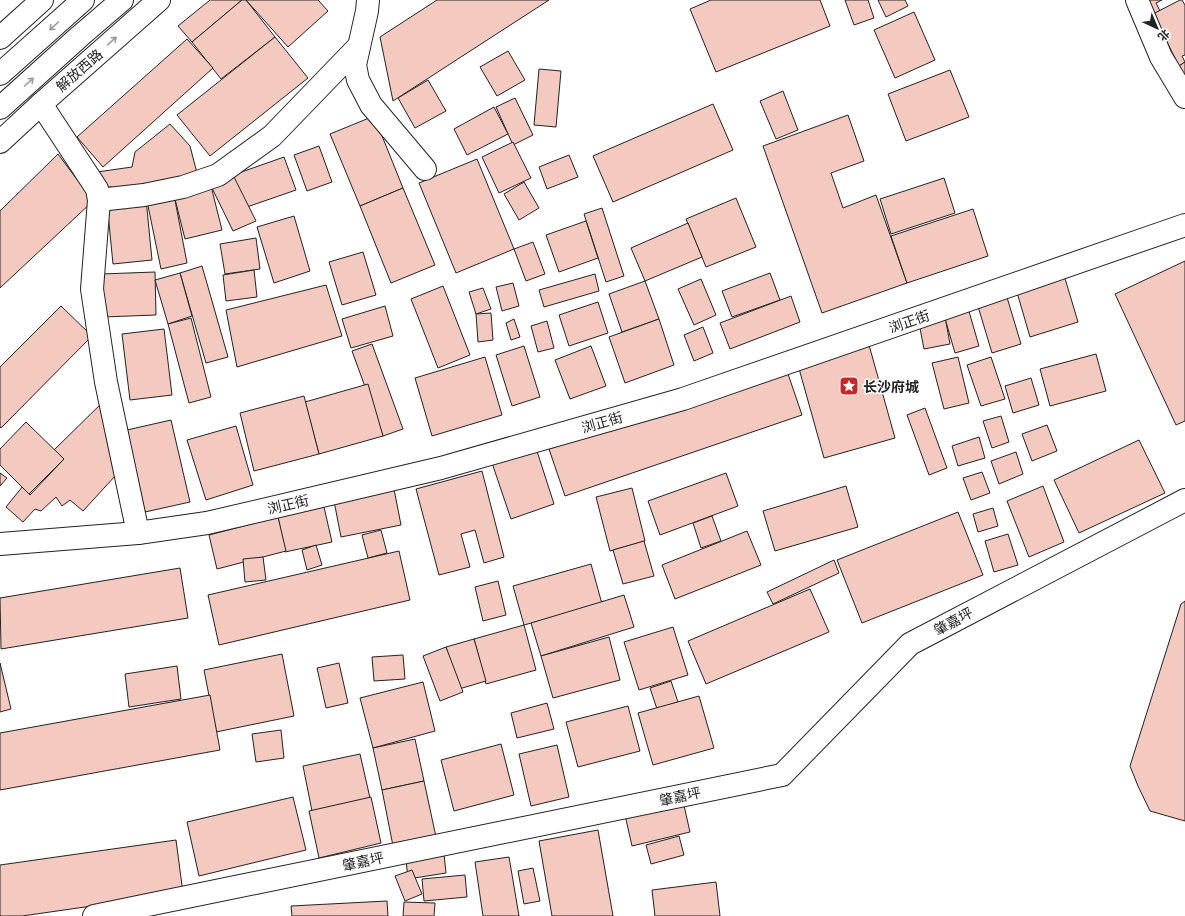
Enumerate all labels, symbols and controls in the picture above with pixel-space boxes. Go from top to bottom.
north arrow [1137,8,1177,48]
one-way arrow [49,21,59,30]
text: 北 [1154,26,1173,45]
one-way arrow [107,37,117,46]
street label: 解放西路 [51,44,107,96]
one-way arrow [24,77,34,86]
street label: 浏正街 [886,304,932,338]
place icon: 长沙府城 [838,375,860,397]
place label: 长沙府城 [863,376,919,397]
street label: 浏正街 [579,406,625,438]
street label: 浏正街 [265,489,311,519]
street label: 肇嘉坪 [930,602,976,640]
street label: 肇嘉坪 [657,781,703,811]
street label: 肇嘉坪 [340,846,386,876]

